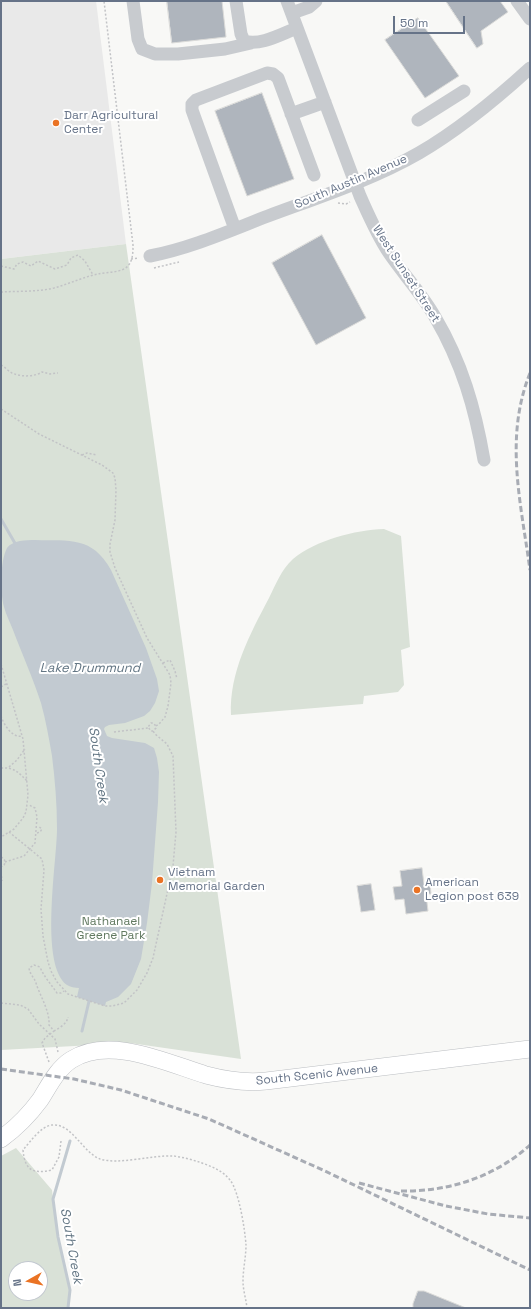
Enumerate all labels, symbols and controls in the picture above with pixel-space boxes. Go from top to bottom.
scale bar [395,8,467,34]
text: 50 m [400,15,428,31]
place label: Darr Agricultural Center [64,109,158,137]
marker: Darr Agricultural Center [51,118,61,128]
street label: South Austin Avenue [293,152,409,212]
street label: West Sunset Street [369,223,443,325]
water label: Lake Drummund [40,660,140,676]
water label: South Creek [85,726,111,804]
place label: Vietnam Memorial Garden [168,866,265,894]
marker: Vietnam Memorial Garden [155,875,165,885]
place label: American Legion post 639 [425,876,519,904]
marker: American Legion post 639 [412,885,422,895]
park label: Nathanael Greene Park [77,915,145,943]
street label: South Scenic Avenue [255,1061,379,1089]
water label: South Creek [57,1207,85,1285]
north arrow [8,1261,48,1301]
text: N [10,1278,25,1287]

